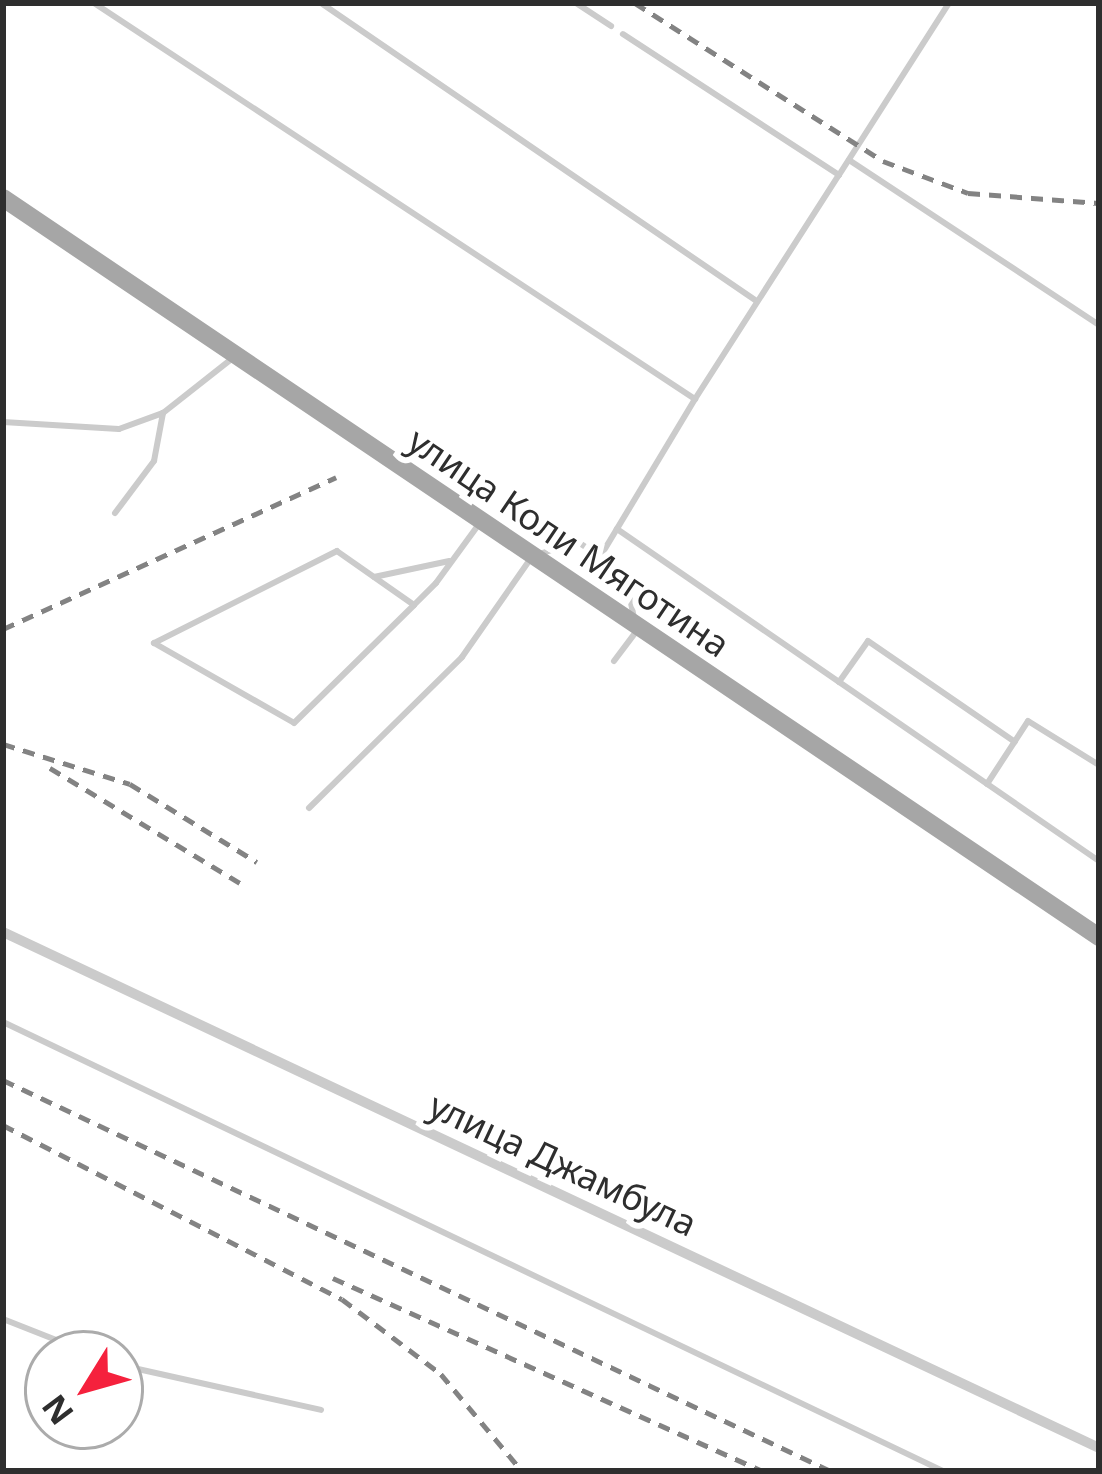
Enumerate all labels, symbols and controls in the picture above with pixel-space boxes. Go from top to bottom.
street label: улица Коли Мяготина [400,418,738,666]
street label: улица Джамбула [422,1083,704,1245]
north arrow [24,1330,144,1450]
text: N [31,1386,83,1434]

